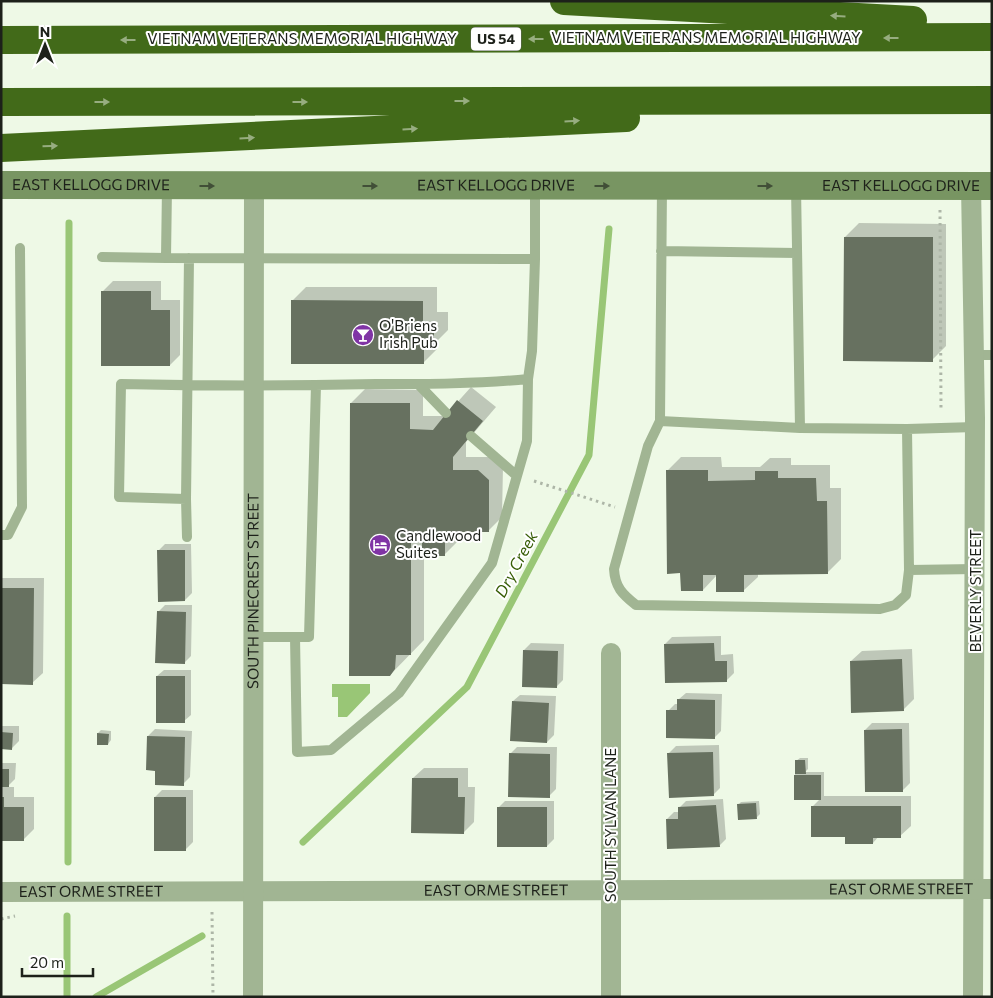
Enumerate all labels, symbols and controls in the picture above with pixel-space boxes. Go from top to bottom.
one-way arrow [830,12,846,20]
north arrow [20,20,70,70]
text: N [40,23,50,40]
road number: US 54 [471,28,521,50]
street label: VIETNAM VETERANS MEMORIAL HIGHWAY [551,28,861,46]
street label: VIETNAM VETERANS MEMORIAL HIGHWAY [147,29,457,47]
one-way arrow [882,34,898,42]
one-way arrow [527,35,543,43]
one-way arrow [120,36,136,44]
one-way arrow [455,97,471,105]
one-way arrow [95,98,111,106]
one-way arrow [292,98,308,106]
one-way arrow [564,117,580,125]
one-way arrow [402,125,418,133]
one-way arrow [240,133,256,141]
one-way arrow [42,142,58,150]
street label: EAST KELLOGG DRIVE [12,175,170,193]
street label: EAST KELLOGG DRIVE [417,175,575,194]
street label: EAST KELLOGG DRIVE [822,176,980,194]
one-way arrow [200,182,216,190]
one-way arrow [362,182,378,190]
one-way arrow [595,182,611,190]
one-way arrow [757,182,773,190]
place label: O'Briens Irish Pub [379,316,438,351]
bar icon: O'Briens Irish Pub [351,323,375,347]
street label: SOUTH PINECREST STREET [243,493,262,689]
place label: Candlewood Suites [396,526,481,561]
water label: Dry Creek [490,527,541,600]
street label: BEVERLY STREET [966,529,984,653]
hotel icon: Candlewood Suites [368,533,392,557]
street label: SOUTH SYLVAN LANE [601,748,619,902]
street label: EAST ORME STREET [829,879,974,897]
street label: EAST ORME STREET [424,880,569,899]
street label: EAST ORME STREET [19,882,164,900]
scale bar [22,946,94,978]
text: 20 m [30,953,64,971]

